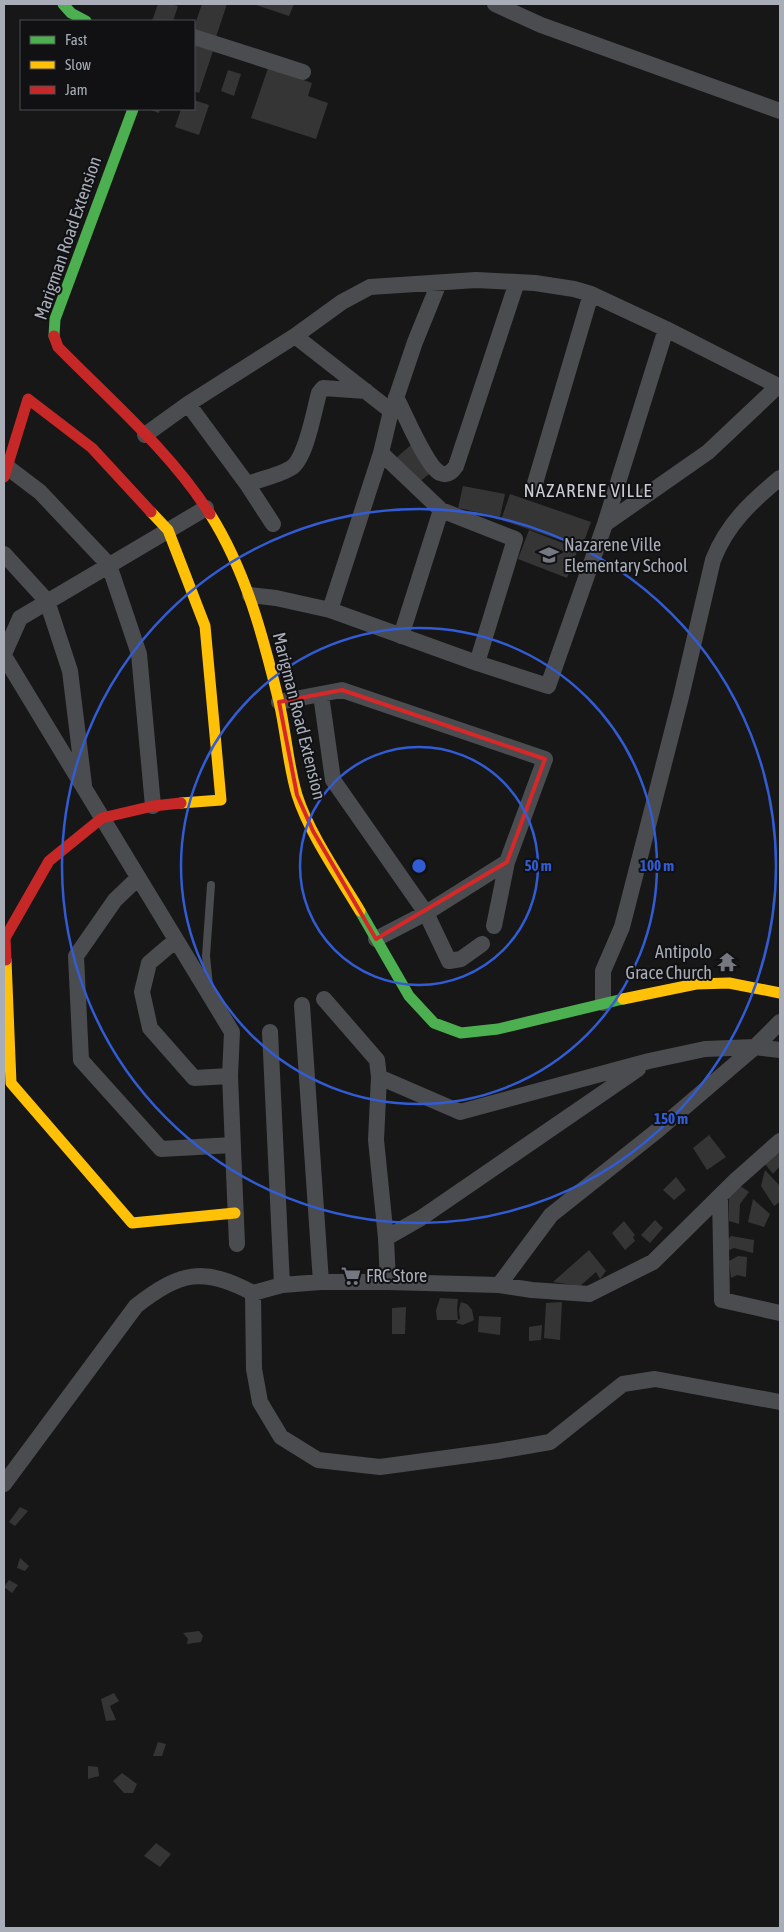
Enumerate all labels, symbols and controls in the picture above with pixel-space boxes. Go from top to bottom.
legend [20,20,195,110]
text: Fast [65,31,87,48]
text: Slow [65,56,91,73]
text: Jam [65,81,88,98]
street label: Marigman Road Extension [30,153,105,322]
district label: NAZARENE VILLE [524,479,652,501]
place label: Nazarene Ville Elementary School [564,534,688,576]
school or university icon: Nazarene Ville Elementary School [538,544,560,566]
street label: Marigman Road Extension [269,630,330,802]
centre of rings [410,857,428,875]
text: 50 m [525,857,552,874]
text: 100 m [640,857,674,874]
place label: Antipolo Grace Church [626,941,712,983]
temple icon: Antipolo Grace Church [716,951,738,973]
text: 150 m [654,1110,688,1127]
supermarket icon: FRC Store [340,1265,362,1287]
place label: FRC Store [366,1265,427,1286]

